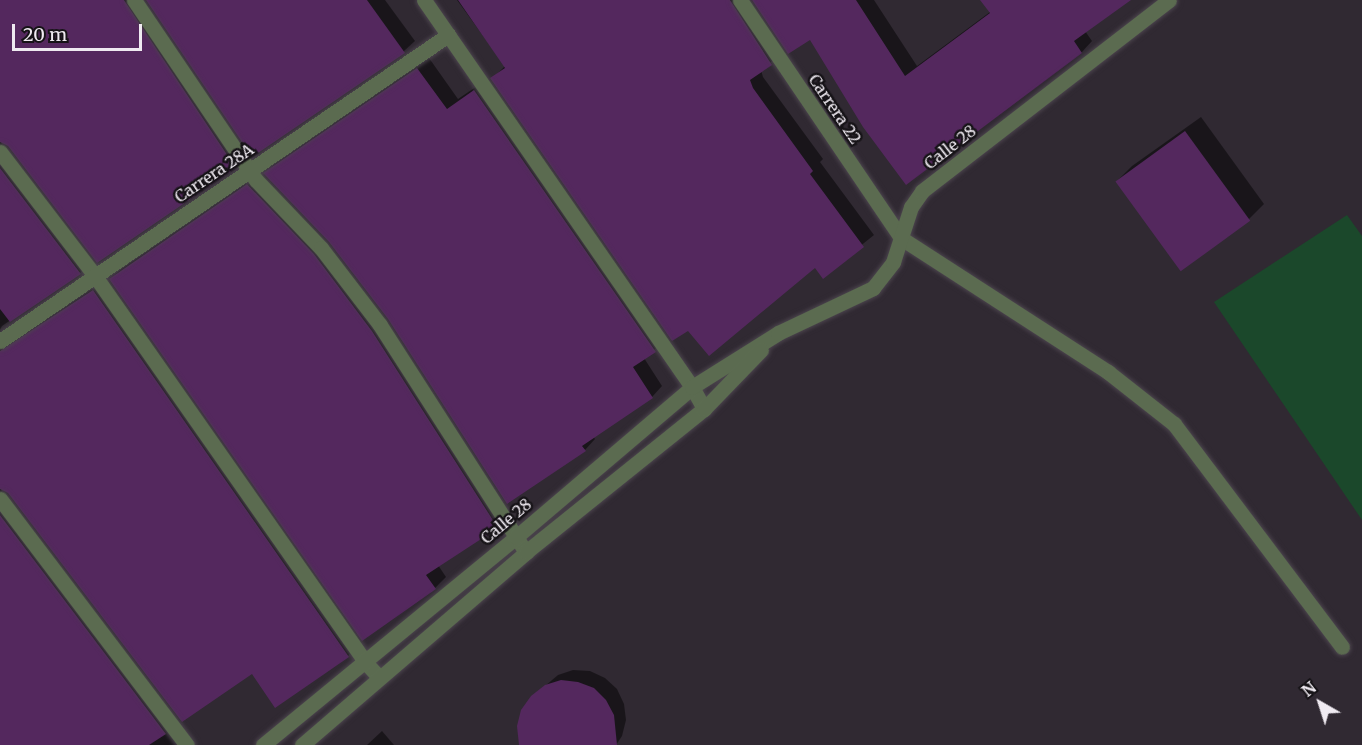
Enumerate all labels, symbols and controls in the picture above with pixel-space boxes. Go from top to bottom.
scale bar [15,12,146,50]
text: 20 m [23,23,67,46]
street label: Carrera 22 [805,71,865,147]
street label: Calle 28 [920,121,980,173]
street label: Carrera 28A [171,140,257,206]
street label: Calle 28 [477,494,535,548]
north arrow [1290,673,1350,733]
text: N [1297,677,1320,701]

